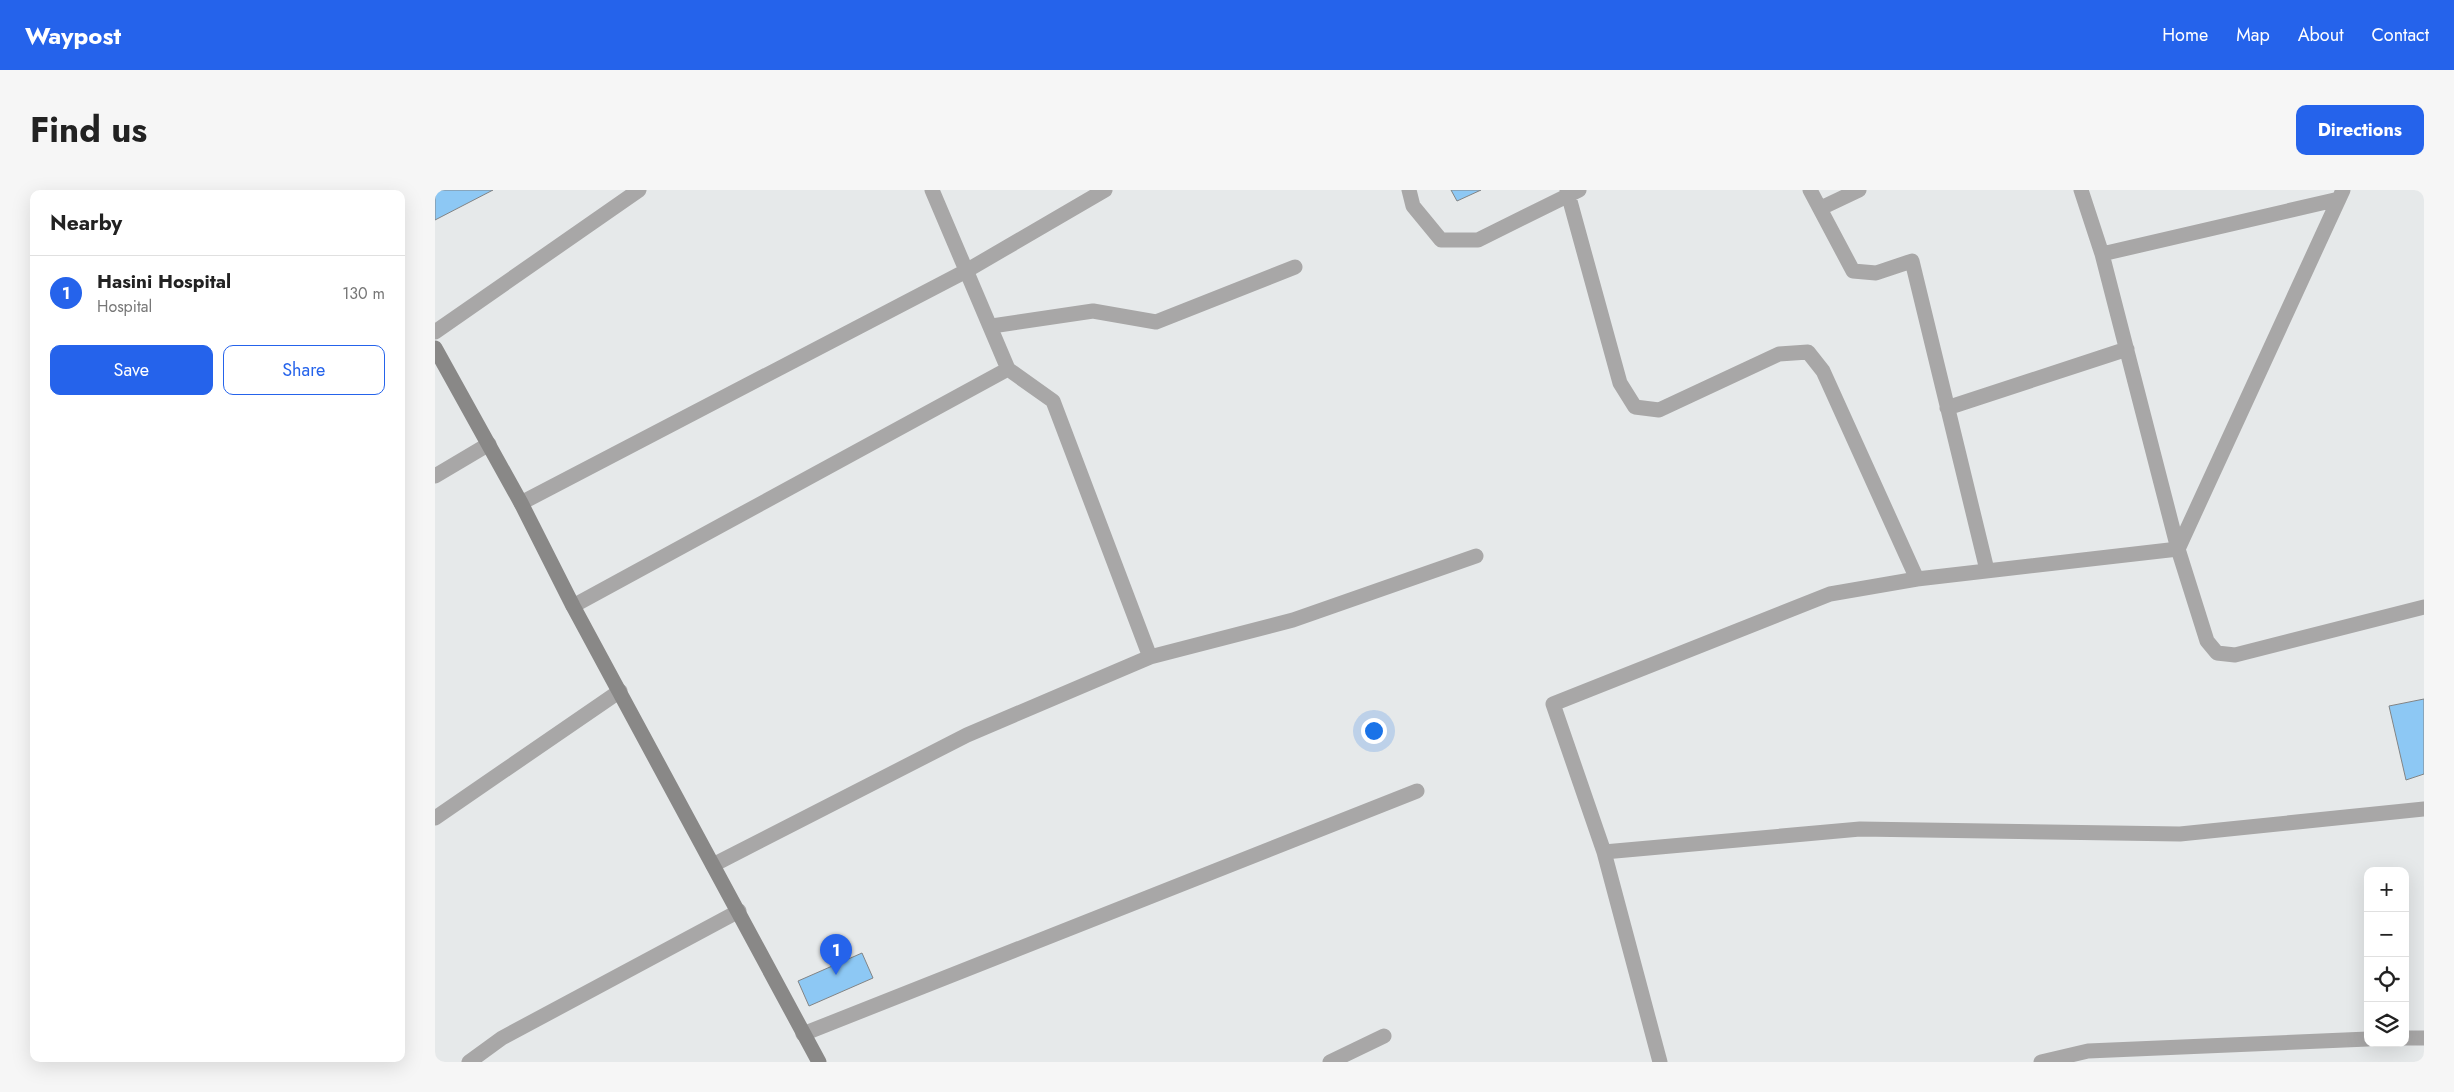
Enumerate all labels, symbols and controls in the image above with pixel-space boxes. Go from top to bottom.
text: Waypost [25,18,121,53]
text: Home [2162,22,2208,48]
text: Map [2236,22,2270,48]
text: About [2298,22,2343,48]
text: Contact [2371,22,2429,48]
text: Find us [30,105,147,155]
button: Directions [2296,105,2424,155]
text: Nearby [50,208,122,238]
text: Hasini Hospital [97,268,231,295]
text: 1 [62,282,70,305]
text: 130 m [342,282,385,305]
text: Hospital [97,295,152,318]
button: Save [50,345,213,395]
button: Share [223,345,385,395]
your location [1361,718,1387,744]
map controls [2364,867,2409,1047]
button: + [2364,867,2409,912]
button: − [2364,912,2409,957]
pin: 1 [820,934,852,975]
button: locate [2364,957,2409,1002]
button: layers [2364,1002,2409,1047]

